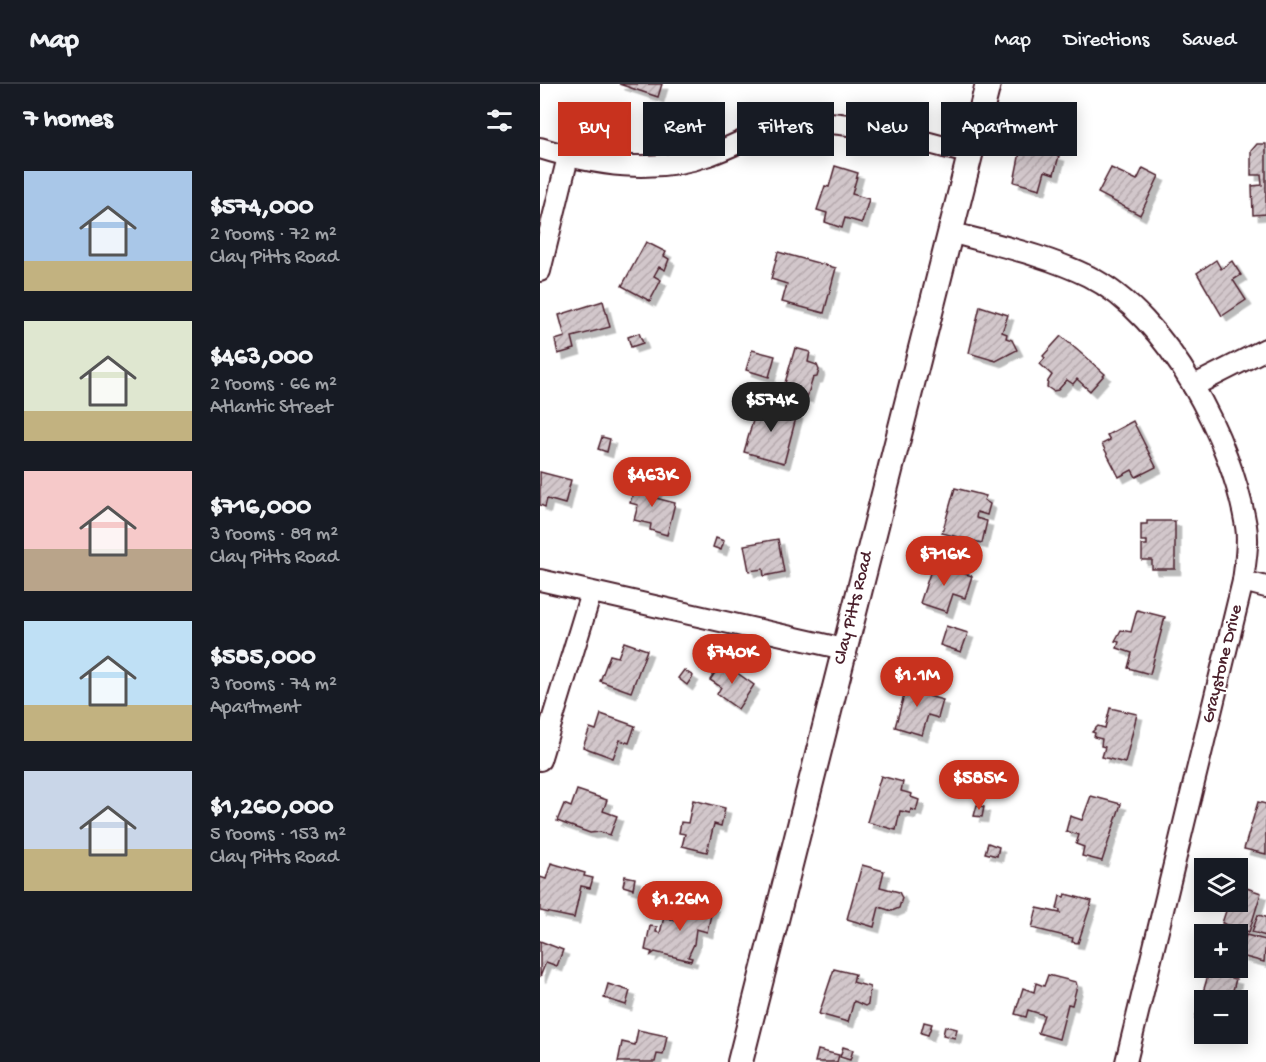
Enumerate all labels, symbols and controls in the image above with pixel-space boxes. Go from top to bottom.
text: Map [30,25,79,58]
text: Map [994,29,1031,54]
text: Directions [1064,29,1149,54]
text: Saved [1182,29,1236,54]
chip: Buy [558,102,631,156]
chip: Rent [643,102,725,156]
chip: Filters [737,102,834,156]
chip: New [846,102,929,156]
chip: Apartment [941,102,1077,156]
icon: filters [483,104,516,137]
text: 7 homes [24,105,113,136]
text: $574,000 [210,193,314,224]
icon: home [72,195,144,267]
text: 2 rooms · 72 m² [210,224,337,247]
text: Clay Pitts Road [210,247,338,270]
text: $463,000 [210,343,313,374]
icon: home [72,345,144,417]
text: 2 rooms · 66 m² [210,374,337,397]
pin: $574K [729,382,813,433]
text: $574K [746,390,796,413]
text: Atlantic Street [210,397,332,420]
pin: $463K [610,457,694,508]
text: $463K [627,465,677,488]
text: $716,000 [210,493,311,524]
icon: home [72,495,144,567]
text: 3 rooms · 89 m² [210,524,338,547]
pin: $716K [902,536,986,587]
text: $716K [920,544,968,567]
text: Clay Pitts Road [210,547,338,570]
street label: Clay Pitts Road [830,548,879,667]
street label: Graystone Drive [1198,602,1248,725]
pin: $740K [690,634,774,685]
text: $740K [706,642,758,665]
text: $585,000 [210,643,316,674]
icon: home [72,645,144,717]
pin: $1.1M [875,657,959,708]
text: $1.1M [894,665,940,688]
text: 3 rooms · 74 m² [210,674,337,697]
text: Apartment [210,697,300,720]
pin: $585K [937,760,1021,811]
text: $585K [953,768,1005,791]
text: $1,260,000 [210,793,334,824]
icon: home [72,795,144,867]
text: 5 rooms · 153 m² [210,824,346,847]
text: Clay Pitts Road [210,847,338,870]
map controls [1194,858,1248,1044]
button: layers [1194,858,1248,912]
pin: $1.26M [631,881,729,932]
text: $1.26M [651,889,709,912]
button: + [1194,924,1248,978]
button: − [1194,990,1248,1044]

